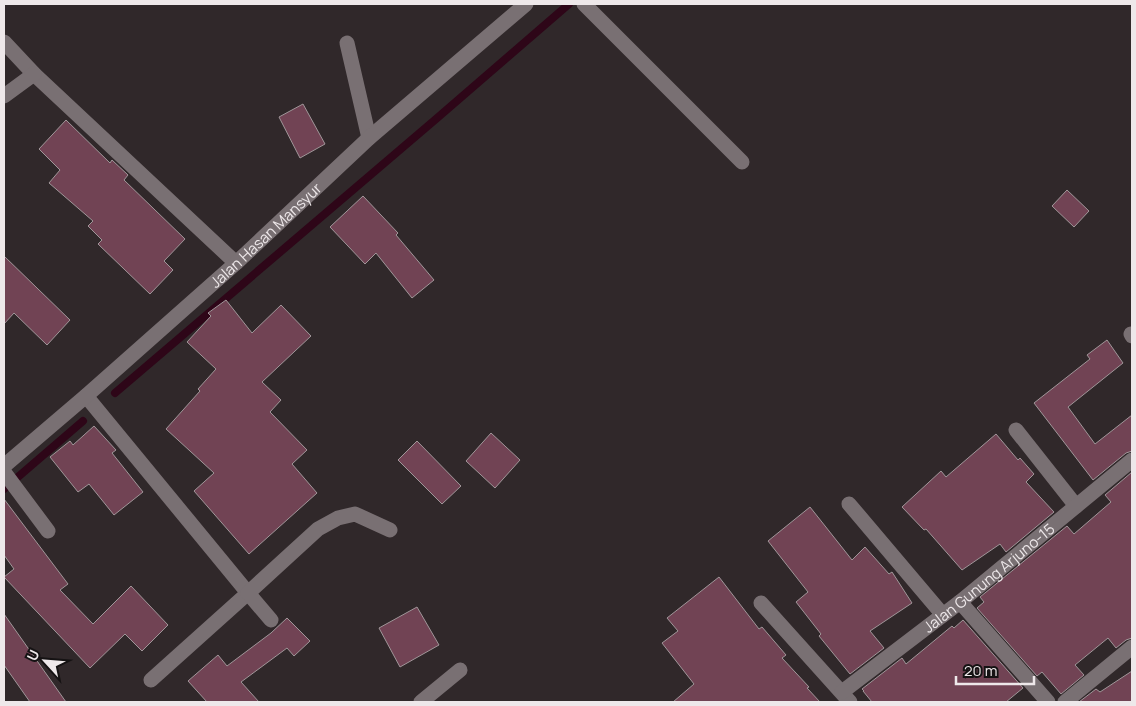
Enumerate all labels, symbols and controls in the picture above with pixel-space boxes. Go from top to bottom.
street label: Jalan Hasan Mansyur [205,177,326,292]
street label: Jalan Gunung Arjuno-15 [919,518,1059,637]
north arrow [20,636,70,686]
text: U [22,646,44,664]
scale bar [956,654,1034,686]
text: 20 m [964,660,997,681]

